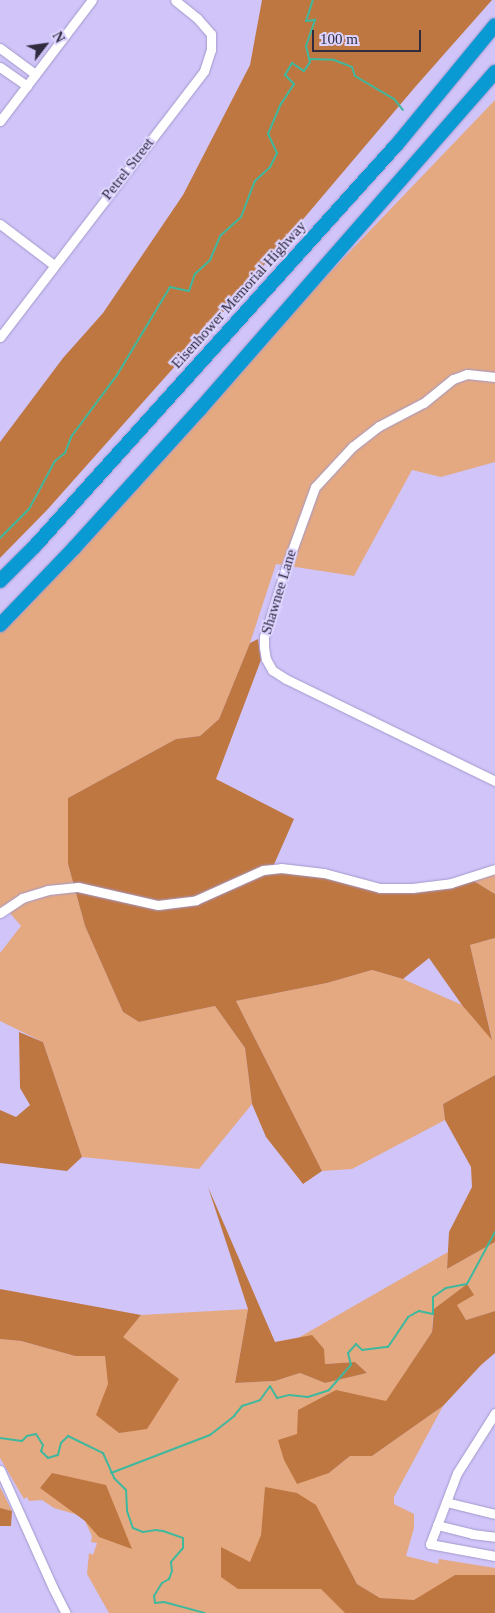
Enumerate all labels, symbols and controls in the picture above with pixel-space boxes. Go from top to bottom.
north arrow [20,20,70,70]
scale bar [315,20,424,52]
text: N [49,29,67,45]
text: 100 m [320,31,358,47]
street label: Petrel Street [98,134,158,204]
street label: Eisenhower Memorial Highway [168,217,310,373]
street label: Shawnee Lane [258,547,300,637]

